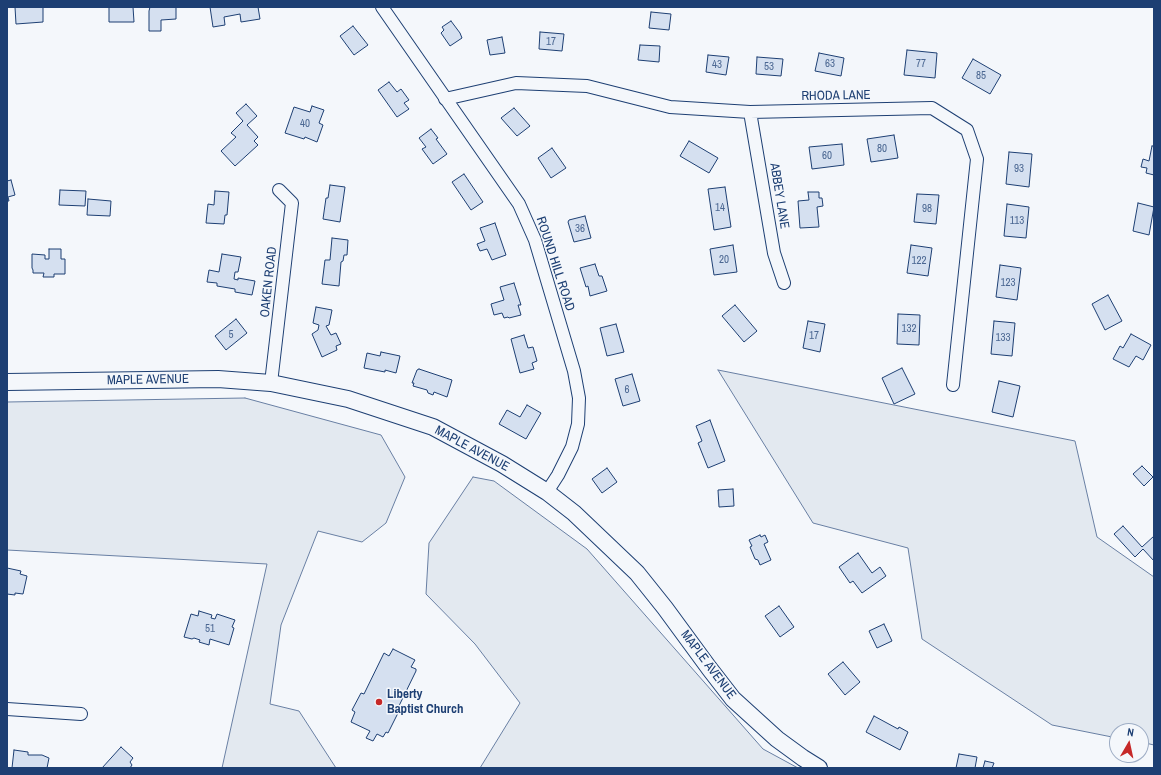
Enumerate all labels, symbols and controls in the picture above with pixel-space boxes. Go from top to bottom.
house number: 17 [546,35,556,49]
house number: 63 [825,57,835,71]
house number: 77 [916,57,926,71]
house number: 43 [712,58,722,72]
house number: 53 [764,60,774,74]
house number: 85 [976,69,986,83]
street label: RHODA LANE [801,88,871,104]
house number: 40 [300,117,310,131]
house number: 80 [877,142,887,156]
house number: 60 [822,149,832,163]
street label: ABBEY LANE [766,162,792,230]
house number: 93 [1014,162,1024,176]
house number: 14 [715,201,725,215]
house number: 98 [922,202,932,216]
house number: 113 [1010,214,1024,228]
street label: ROUND HILL ROAD [532,215,578,313]
house number: 36 [575,222,585,236]
street label: OAKEN ROAD [258,246,280,318]
house number: 20 [719,253,729,267]
house number: 122 [911,254,927,268]
house number: 123 [1000,276,1016,290]
house number: 132 [901,322,917,336]
house number: 5 [228,328,234,342]
house number: 17 [809,329,819,343]
house number: 133 [995,331,1011,345]
street label: MAPLE AVENUE [107,371,189,389]
house number: 6 [624,383,630,397]
street label: MAPLE AVENUE [432,423,512,475]
house number: 51 [205,622,215,636]
street label: MAPLE AVENUE [677,627,739,703]
place label: Liberty Baptist Church [387,687,463,718]
marker: Liberty Baptist Church [374,697,384,707]
north arrow [1109,723,1149,763]
text: N [1126,725,1135,740]

